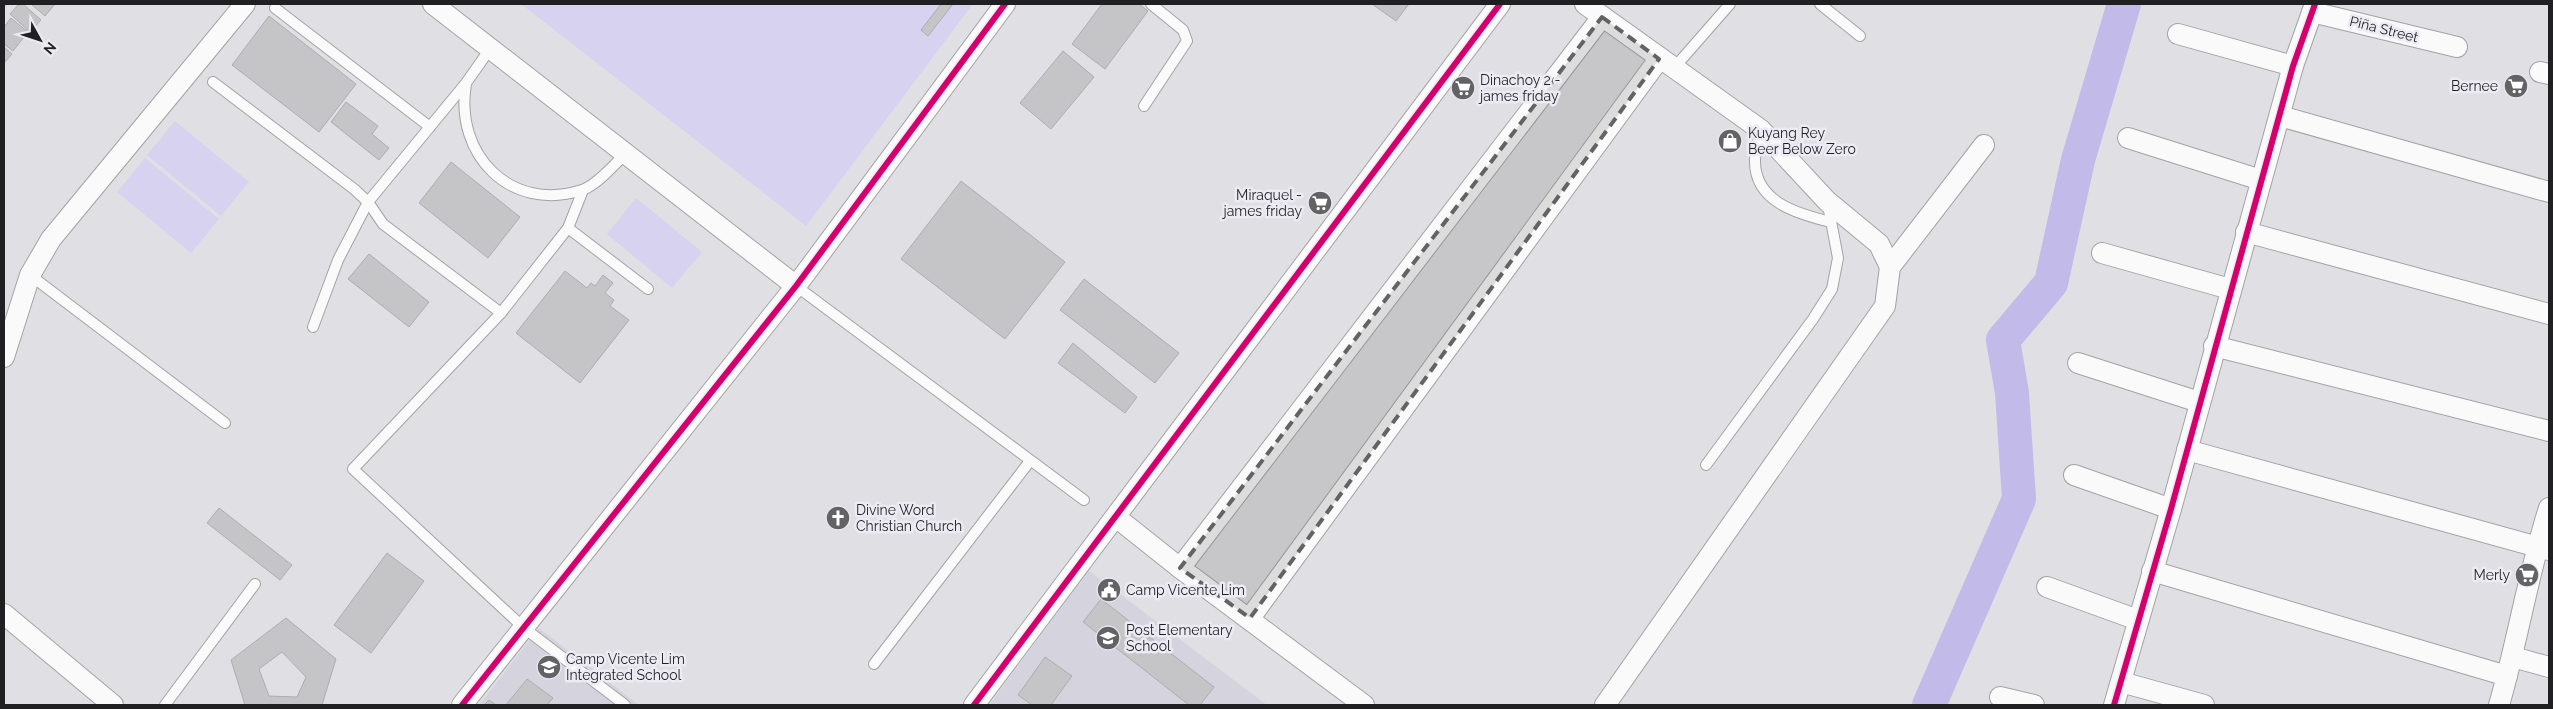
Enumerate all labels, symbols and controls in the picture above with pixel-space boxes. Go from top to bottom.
street label: Piña Street [2348,13,2420,45]
north arrow [15,15,65,65]
text: N [40,39,60,58]
place label: Dinachoy 2 - james friday [1478,72,1560,104]
supermarket icon: Bernee [2503,73,2529,99]
supermarket icon: Dinachoy 2 - james friday [1450,75,1476,101]
place label: Bernee [2451,78,2498,94]
place label: Kuyang Rey Beer Below Zero [1748,125,1856,157]
shop icon: Kuyang Rey Beer Below Zero [1717,128,1743,154]
place label: Miraquel - james friday [1222,187,1302,219]
supermarket icon: Miraquel - james friday [1307,190,1333,216]
place label: Divine Word Christian Church [856,502,962,534]
church icon: Divine Word Christian Church [825,505,851,531]
supermarket icon: Merly [2514,562,2540,588]
place label: Merly [2474,567,2510,583]
public building icon: Camp Vicente Lim [1096,577,1122,603]
place label: Camp Vicente Lim [1126,582,1245,598]
place label: Post Elementary School [1126,622,1233,654]
school or university icon: Post Elementary School [1095,625,1121,651]
place label: Camp Vicente Lim Integrated School [566,651,685,683]
school or university icon: Camp Vicente Lim Integrated School [536,654,562,680]

